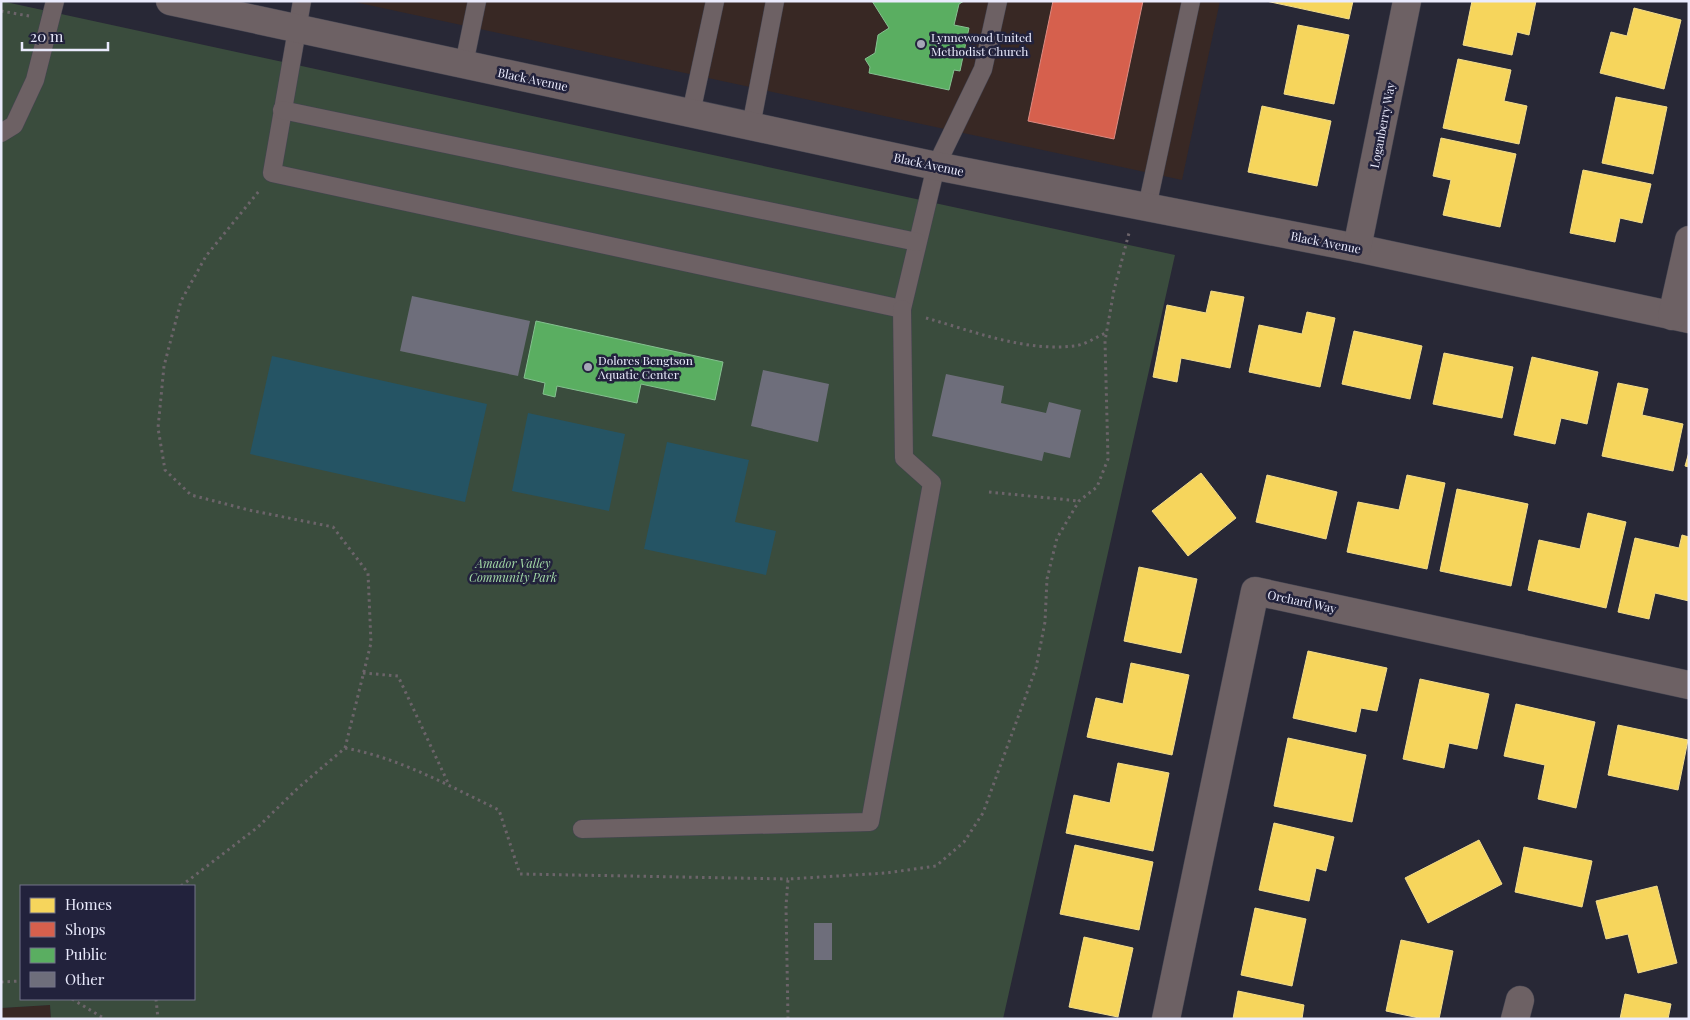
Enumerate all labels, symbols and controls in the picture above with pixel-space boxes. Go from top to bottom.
scale bar [22,20,109,52]
text: 20 m [30,26,64,46]
place label: Lynnewood United Methodist Church [931,29,1032,59]
marker: Lynnewood United Methodist Church [915,38,927,50]
street label: Black Avenue [496,64,570,94]
street label: Loganberry Way [1366,81,1398,169]
street label: Black Avenue [892,149,966,179]
street label: Black Avenue [1290,227,1362,257]
place label: Dolores Bengtson Aquatic Center [597,352,693,382]
marker: Dolores Bengtson Aquatic Center [582,361,594,373]
park label: Amador Valley Community Park [469,555,557,585]
street label: Orchard Way [1266,586,1338,616]
legend [20,885,195,1000]
text: Homes [65,894,112,914]
text: Shops [65,919,106,939]
text: Public [65,944,107,964]
text: Other [65,969,105,989]

